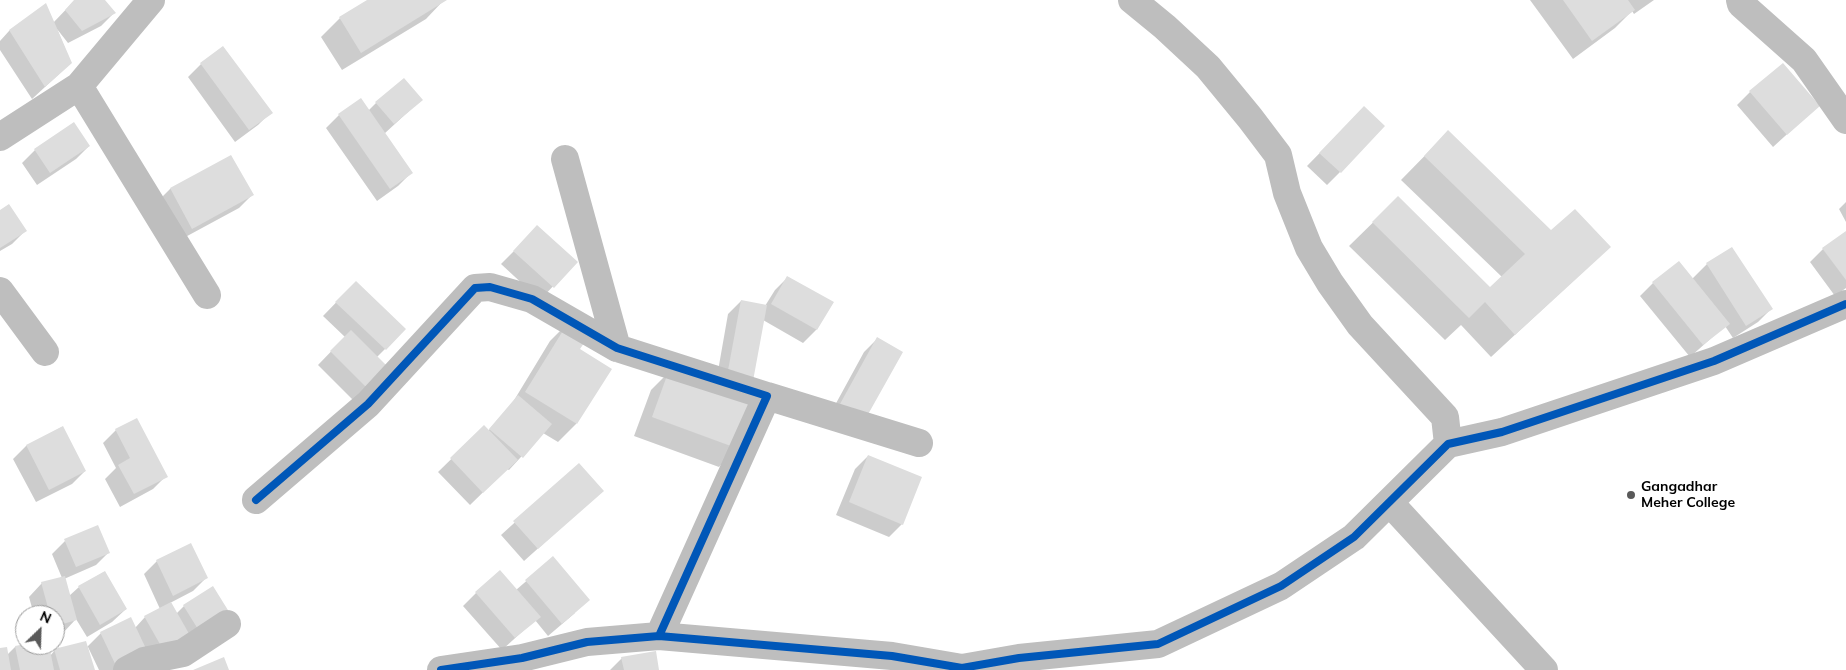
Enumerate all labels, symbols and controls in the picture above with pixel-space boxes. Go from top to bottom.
place label: Gangadhar Meher College [1641,479,1735,512]
marker: Gangadhar Meher College [1625,489,1637,501]
north arrow [15,605,65,655]
text: N [37,607,54,628]

